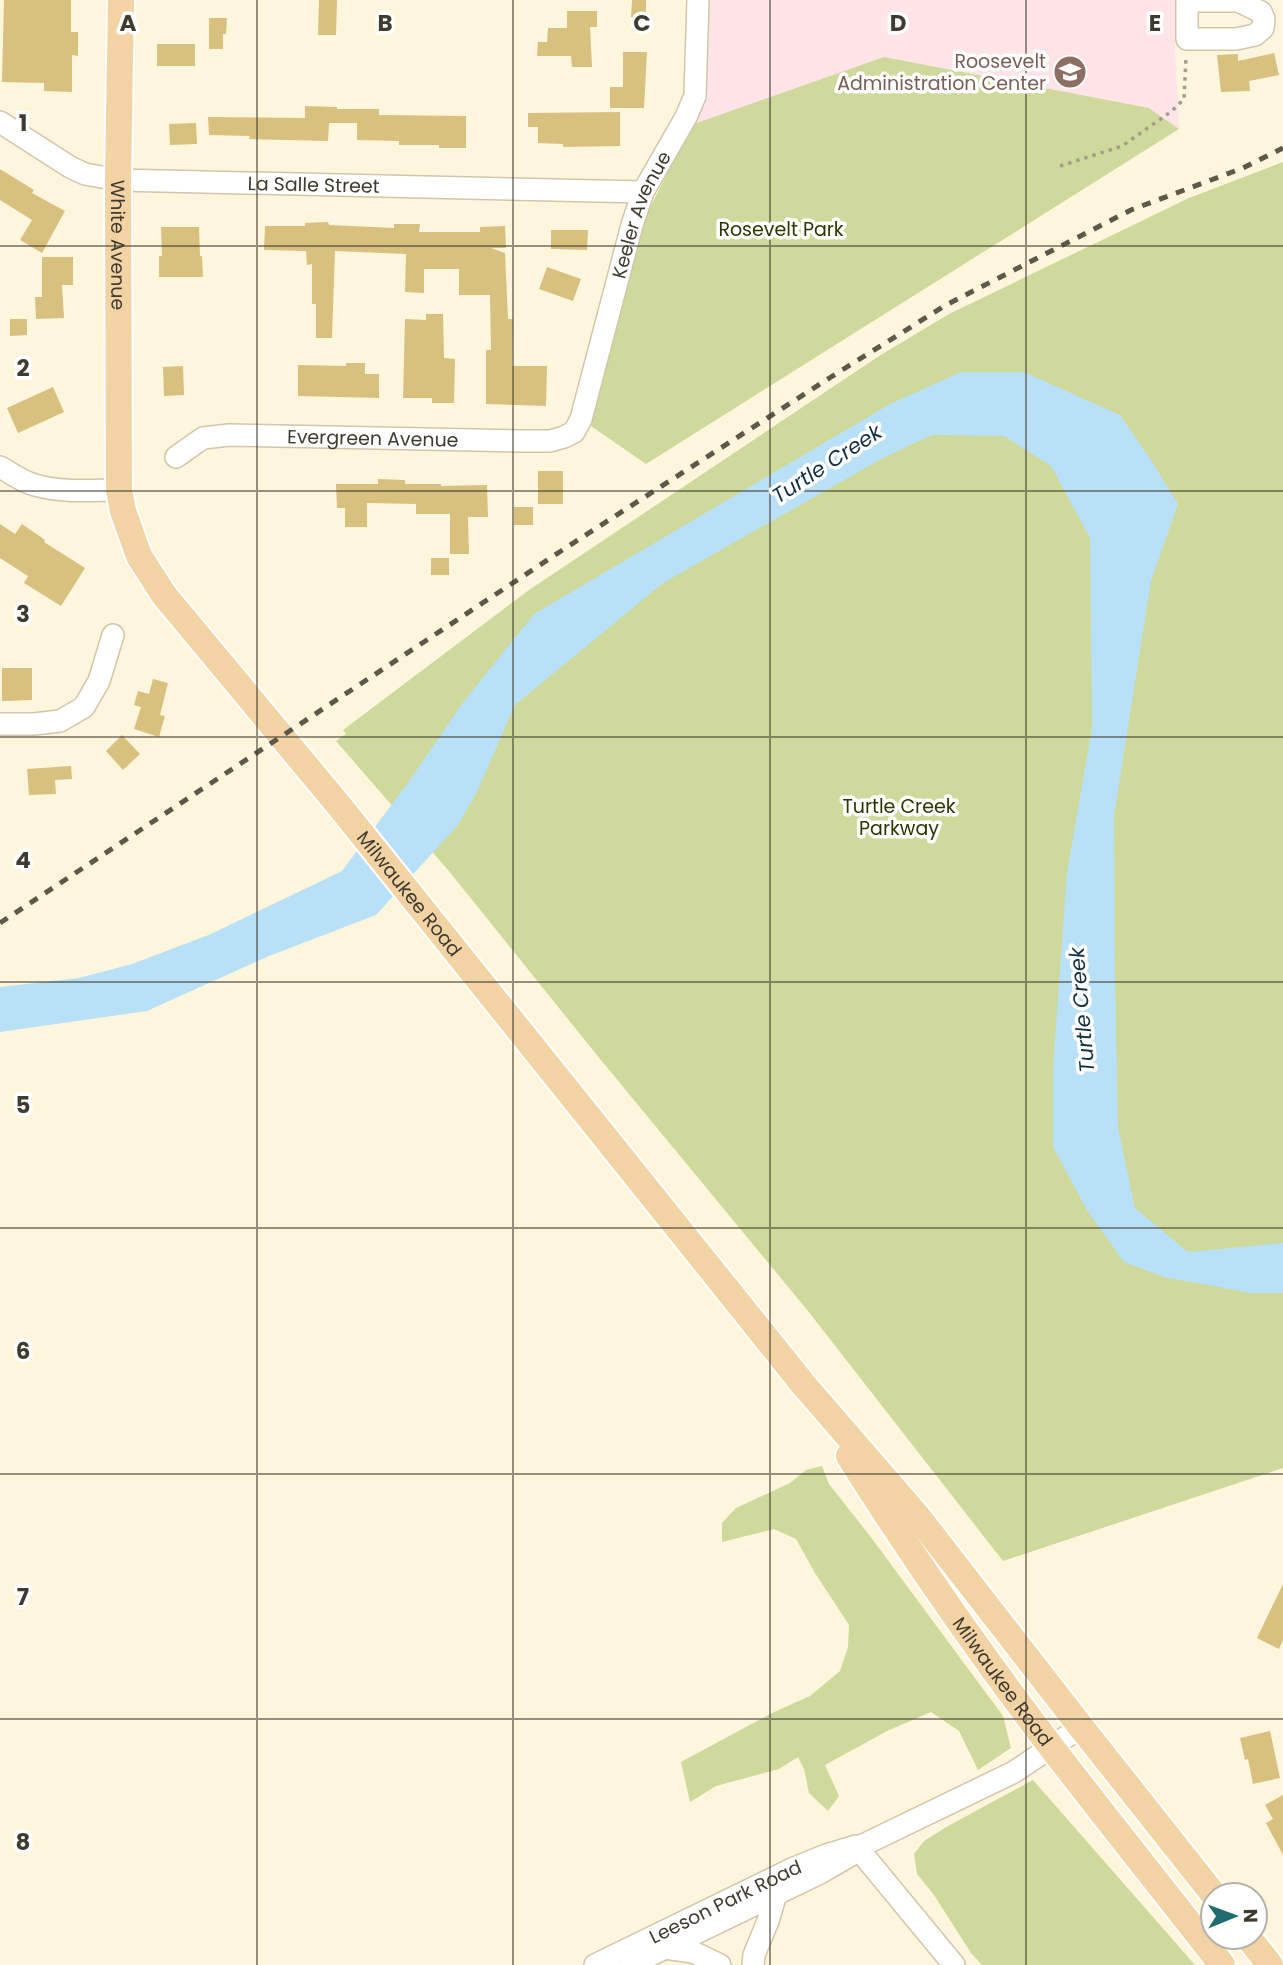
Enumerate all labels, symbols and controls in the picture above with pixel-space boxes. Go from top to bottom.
text: A [120,7,137,39]
text: B [377,7,393,39]
text: C [633,7,651,39]
text: D [890,7,906,39]
text: E [1149,7,1161,39]
place label: Roosevelt Administration Center [837,48,1046,97]
school or university icon: Roosevelt Administration Center [1051,53,1089,91]
text: 1 [19,107,27,139]
street label: Keeler Avenue [605,146,678,282]
street label: La Salle Street [247,170,380,200]
street label: White Avenue [104,180,131,310]
park label: Rosevelt Park [718,216,844,243]
text: 2 [16,352,30,384]
water label: Turtle Creek [766,417,888,510]
street label: Evergreen Avenue [287,423,459,454]
text: 3 [16,598,30,630]
park label: Turtle Creek Parkway [842,793,956,842]
street label: Milwaukee Road [350,825,468,962]
text: 4 [15,844,31,876]
water label: Turtle Creek [1061,945,1101,1074]
text: 5 [16,1089,30,1121]
text: 6 [16,1335,30,1367]
text: 7 [17,1581,29,1613]
street label: Milwaukee Road [946,1612,1059,1752]
text: 8 [16,1826,30,1858]
street label: Leeson Park Road [645,1853,806,1951]
north arrow [1199,1881,1269,1951]
text: N [1237,1908,1264,1923]

